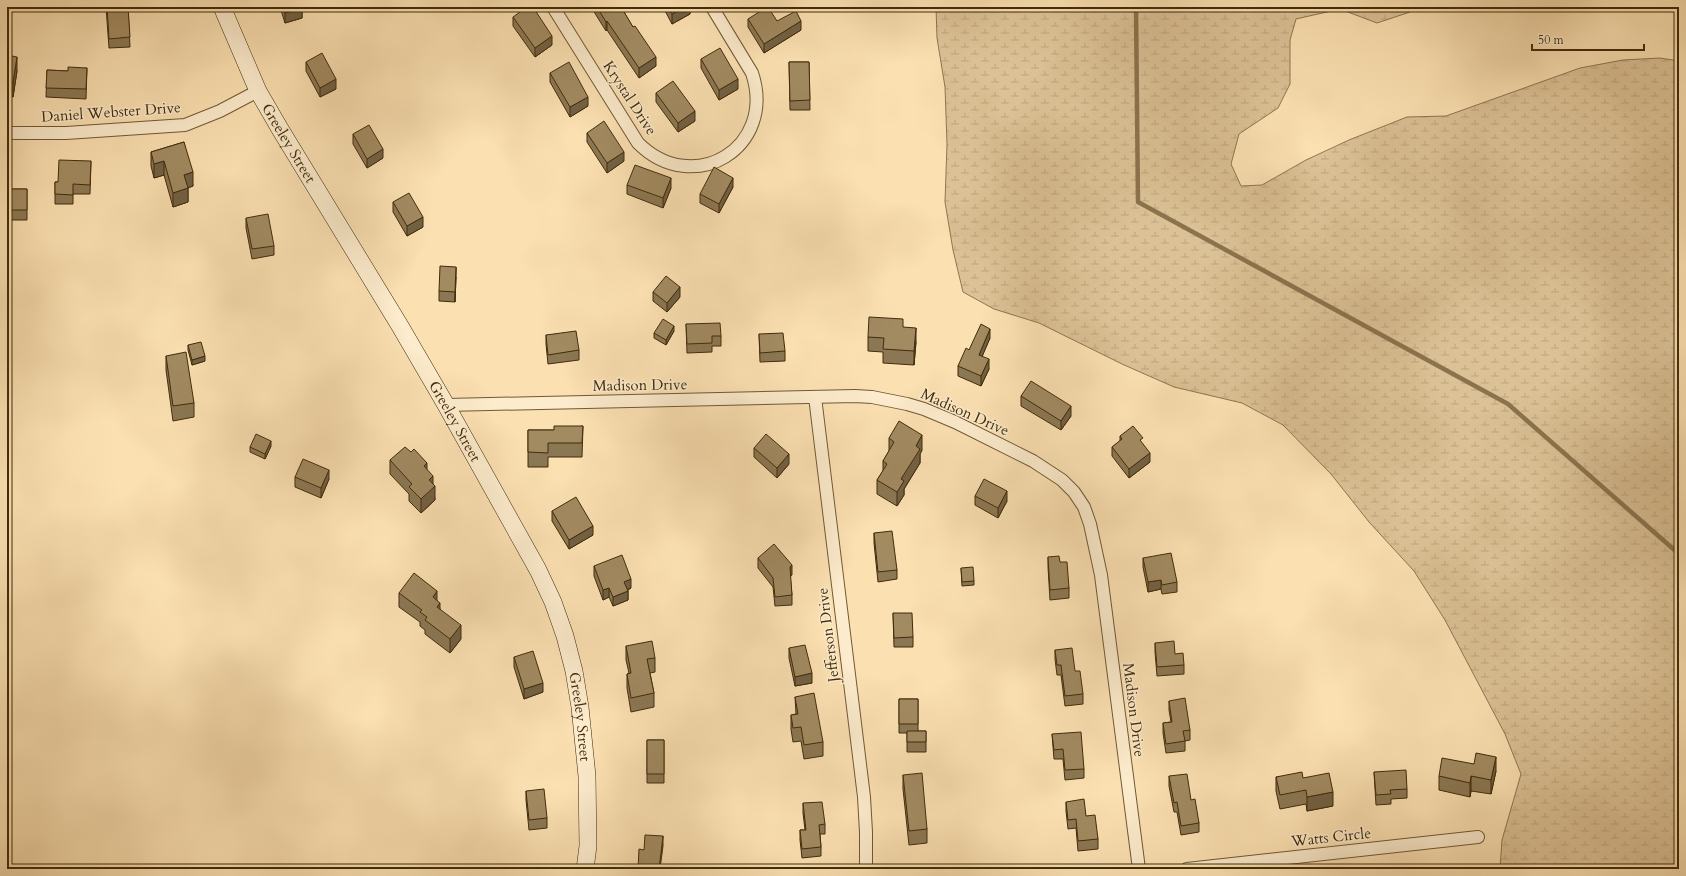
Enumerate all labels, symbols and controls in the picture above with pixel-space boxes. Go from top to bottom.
scale bar [1532,26,1644,52]
text: 50 m [1538,32,1565,48]
street label: Krystal Drive [598,57,662,139]
street label: Daniel Webster Drive [41,97,182,127]
street label: Greeley Street [257,100,321,187]
street label: Madison Drive [592,374,688,396]
street label: Greeley Street [424,377,486,466]
street label: Madison Drive [918,384,1013,440]
street label: Jefferson Drive [812,586,844,685]
street label: Madison Drive [1118,662,1150,758]
street label: Greeley Street [564,671,595,763]
street label: Watts Circle [1289,823,1372,851]

